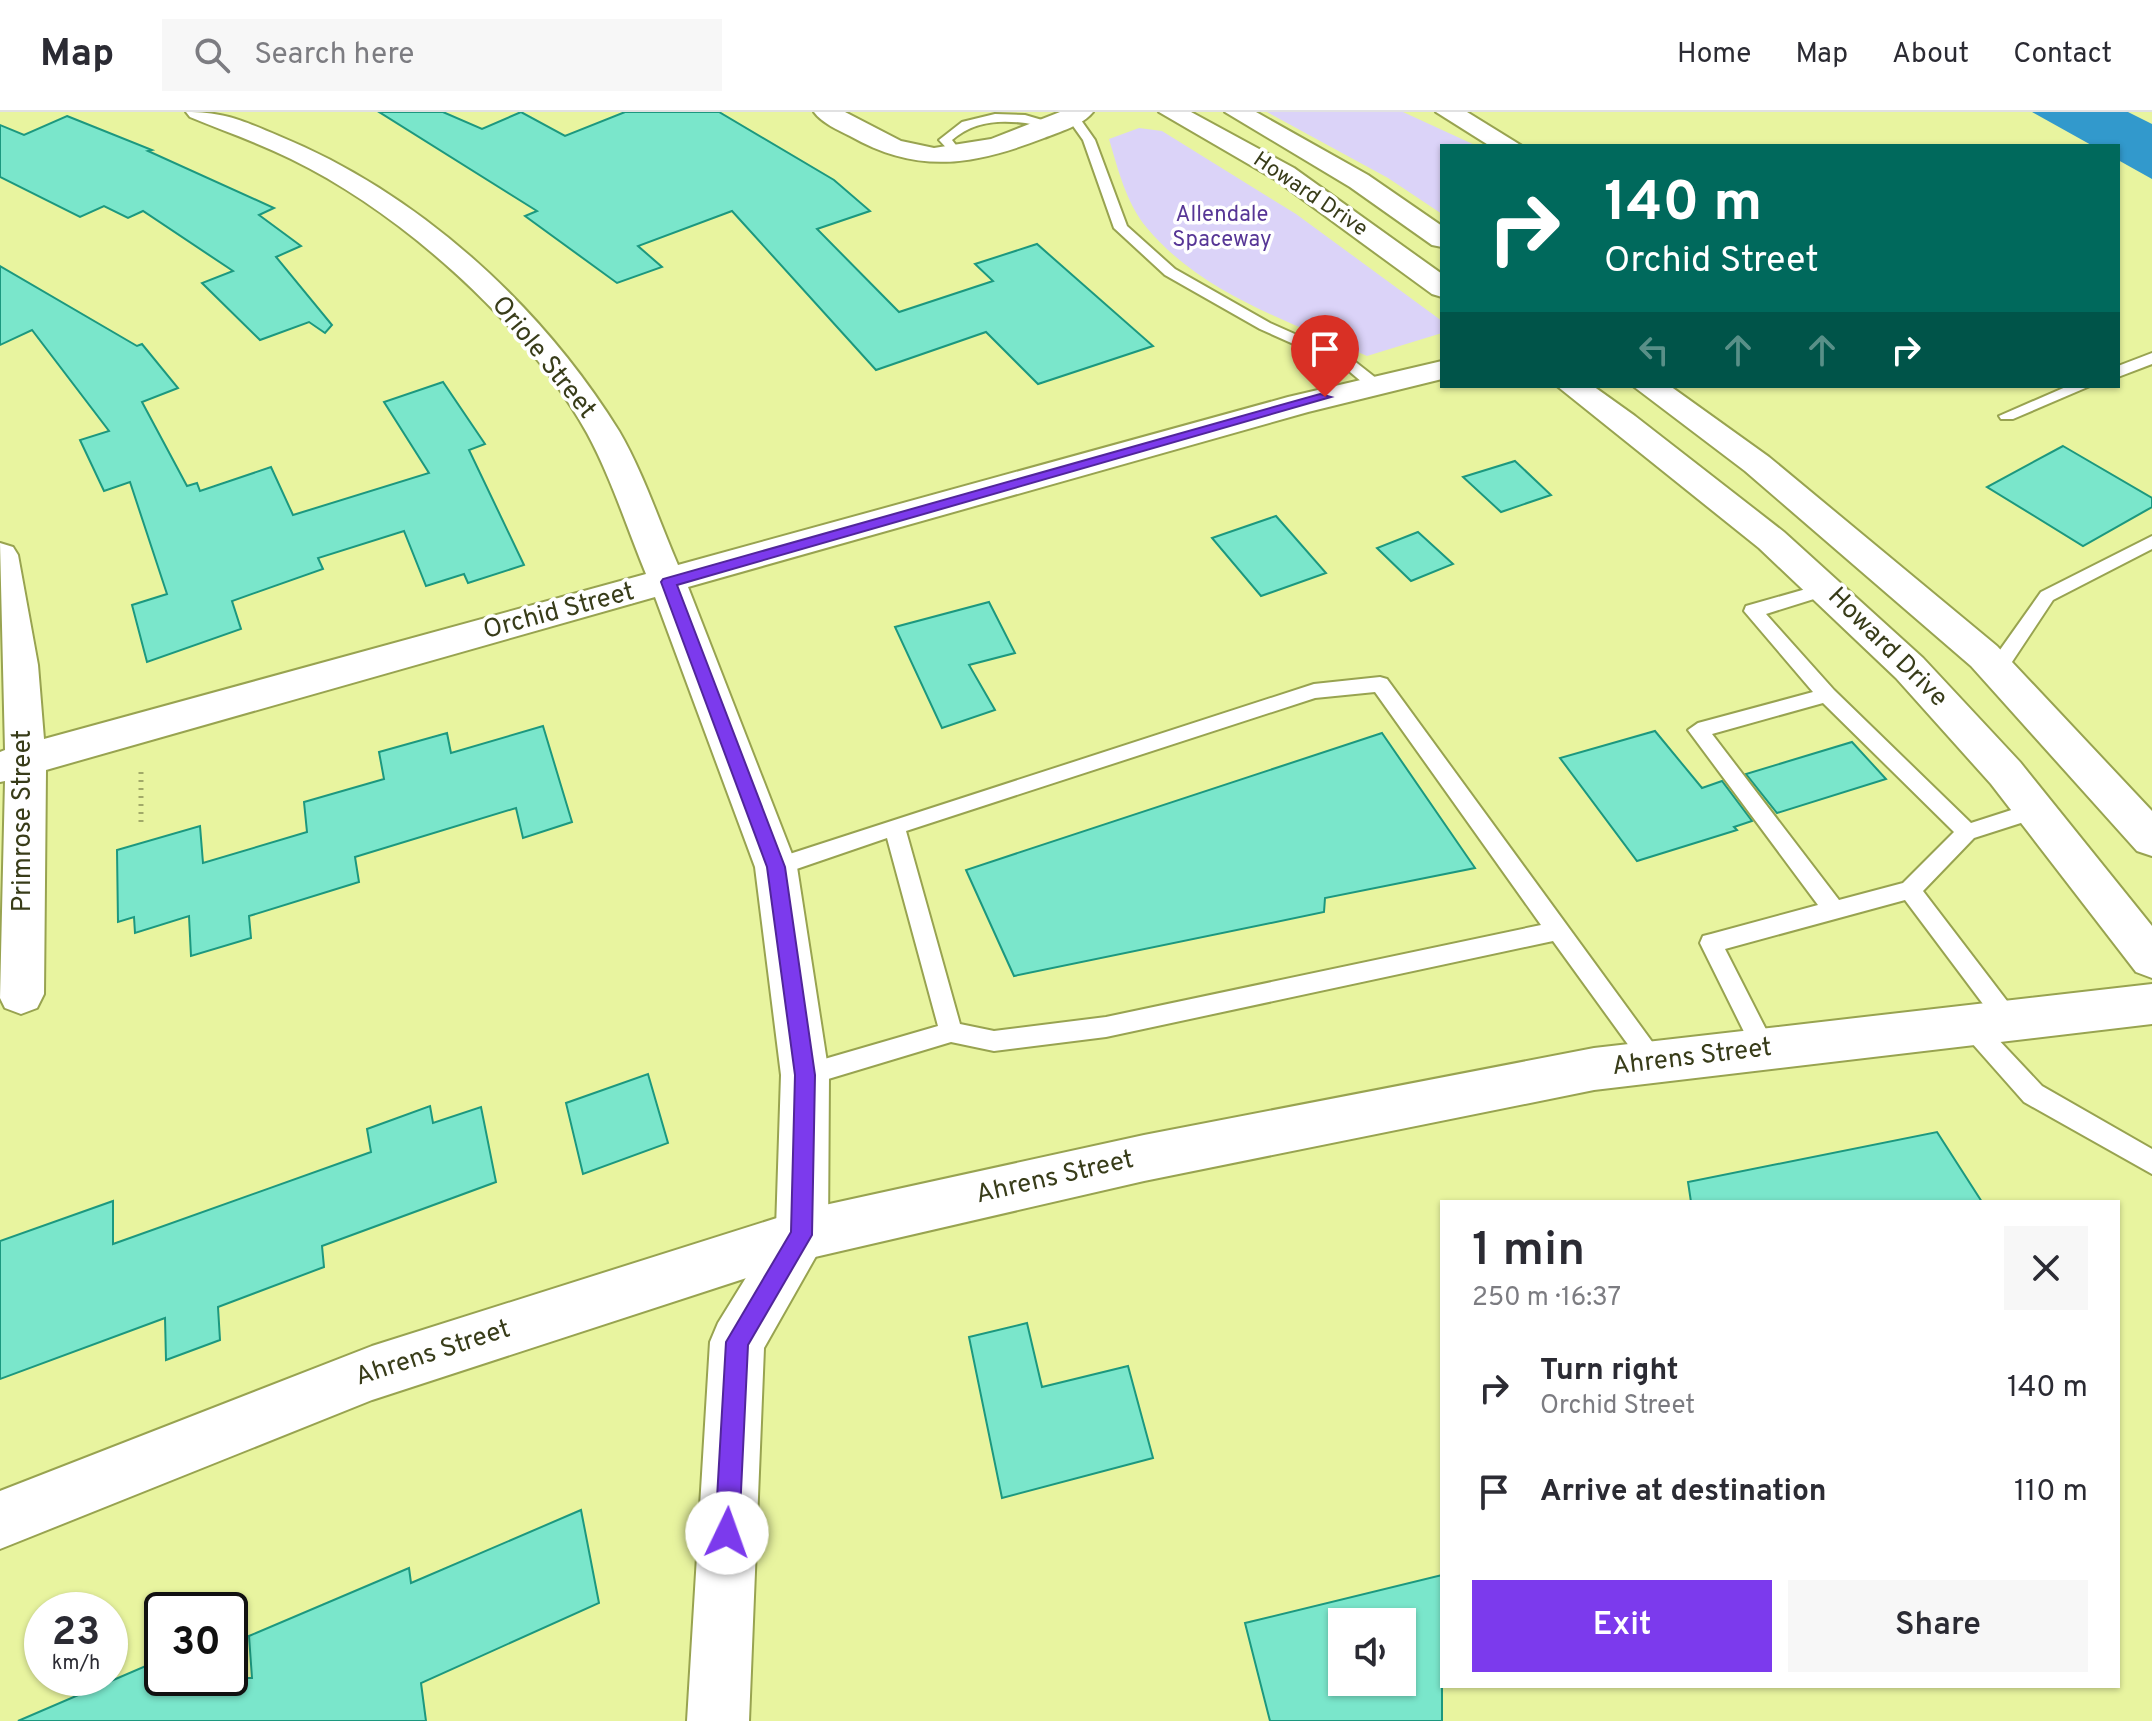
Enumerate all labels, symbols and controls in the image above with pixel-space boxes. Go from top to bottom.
search box [162,19,722,91]
text: Map [40,31,114,80]
icon: search [190,33,234,77]
text: Search here [254,37,414,74]
text: Home [1677,37,1751,73]
text: Map [1795,37,1848,73]
text: About [1892,37,1969,73]
text: Contact [2013,37,2112,73]
street label: Howard Drive [1248,147,1372,243]
text: 140 m [1604,170,1762,240]
icon: right [1472,176,1576,280]
park label: Allendale Spaceway [1172,202,1272,254]
text: Orchid Street [1604,239,1819,285]
street label: Oriole Street [483,290,603,426]
pin [1291,315,1359,397]
icon: arrive [1303,327,1347,371]
icon: left [1632,328,1676,372]
icon: ahead [1716,328,1760,372]
icon: ahead [1800,328,1844,372]
icon: right [1884,328,1928,372]
street label: Orchid Street [480,576,638,648]
street label: Howard Drive [1820,581,1954,715]
street label: Primrose Street [7,730,40,912]
street label: Ahrens Street [1610,1032,1774,1084]
street label: Ahrens Street [973,1144,1137,1212]
text: 1 min [1472,1222,1585,1282]
button: close [2004,1226,2088,1310]
text: 250 m · 16:37 [1472,1282,1621,1315]
street label: Ahrens Street [351,1313,515,1395]
text: Turn right [1540,1353,1678,1390]
icon: right [1472,1366,1516,1410]
text: 140 m [2007,1370,2088,1407]
text: Orchid Street [1540,1390,1695,1423]
icon: arrive [1472,1470,1516,1514]
text: Arrive at destination [1540,1474,1826,1511]
text: 110 m [2014,1474,2088,1511]
position arrow [685,1491,769,1575]
button: Exit [1472,1580,1772,1672]
button: Share [1788,1580,2088,1672]
speed limit sign: 30 [144,1592,248,1696]
map controls [1328,1608,1416,1696]
button: sound [1328,1608,1416,1696]
text: 23 [52,1609,100,1659]
text: km/h [52,1651,100,1677]

